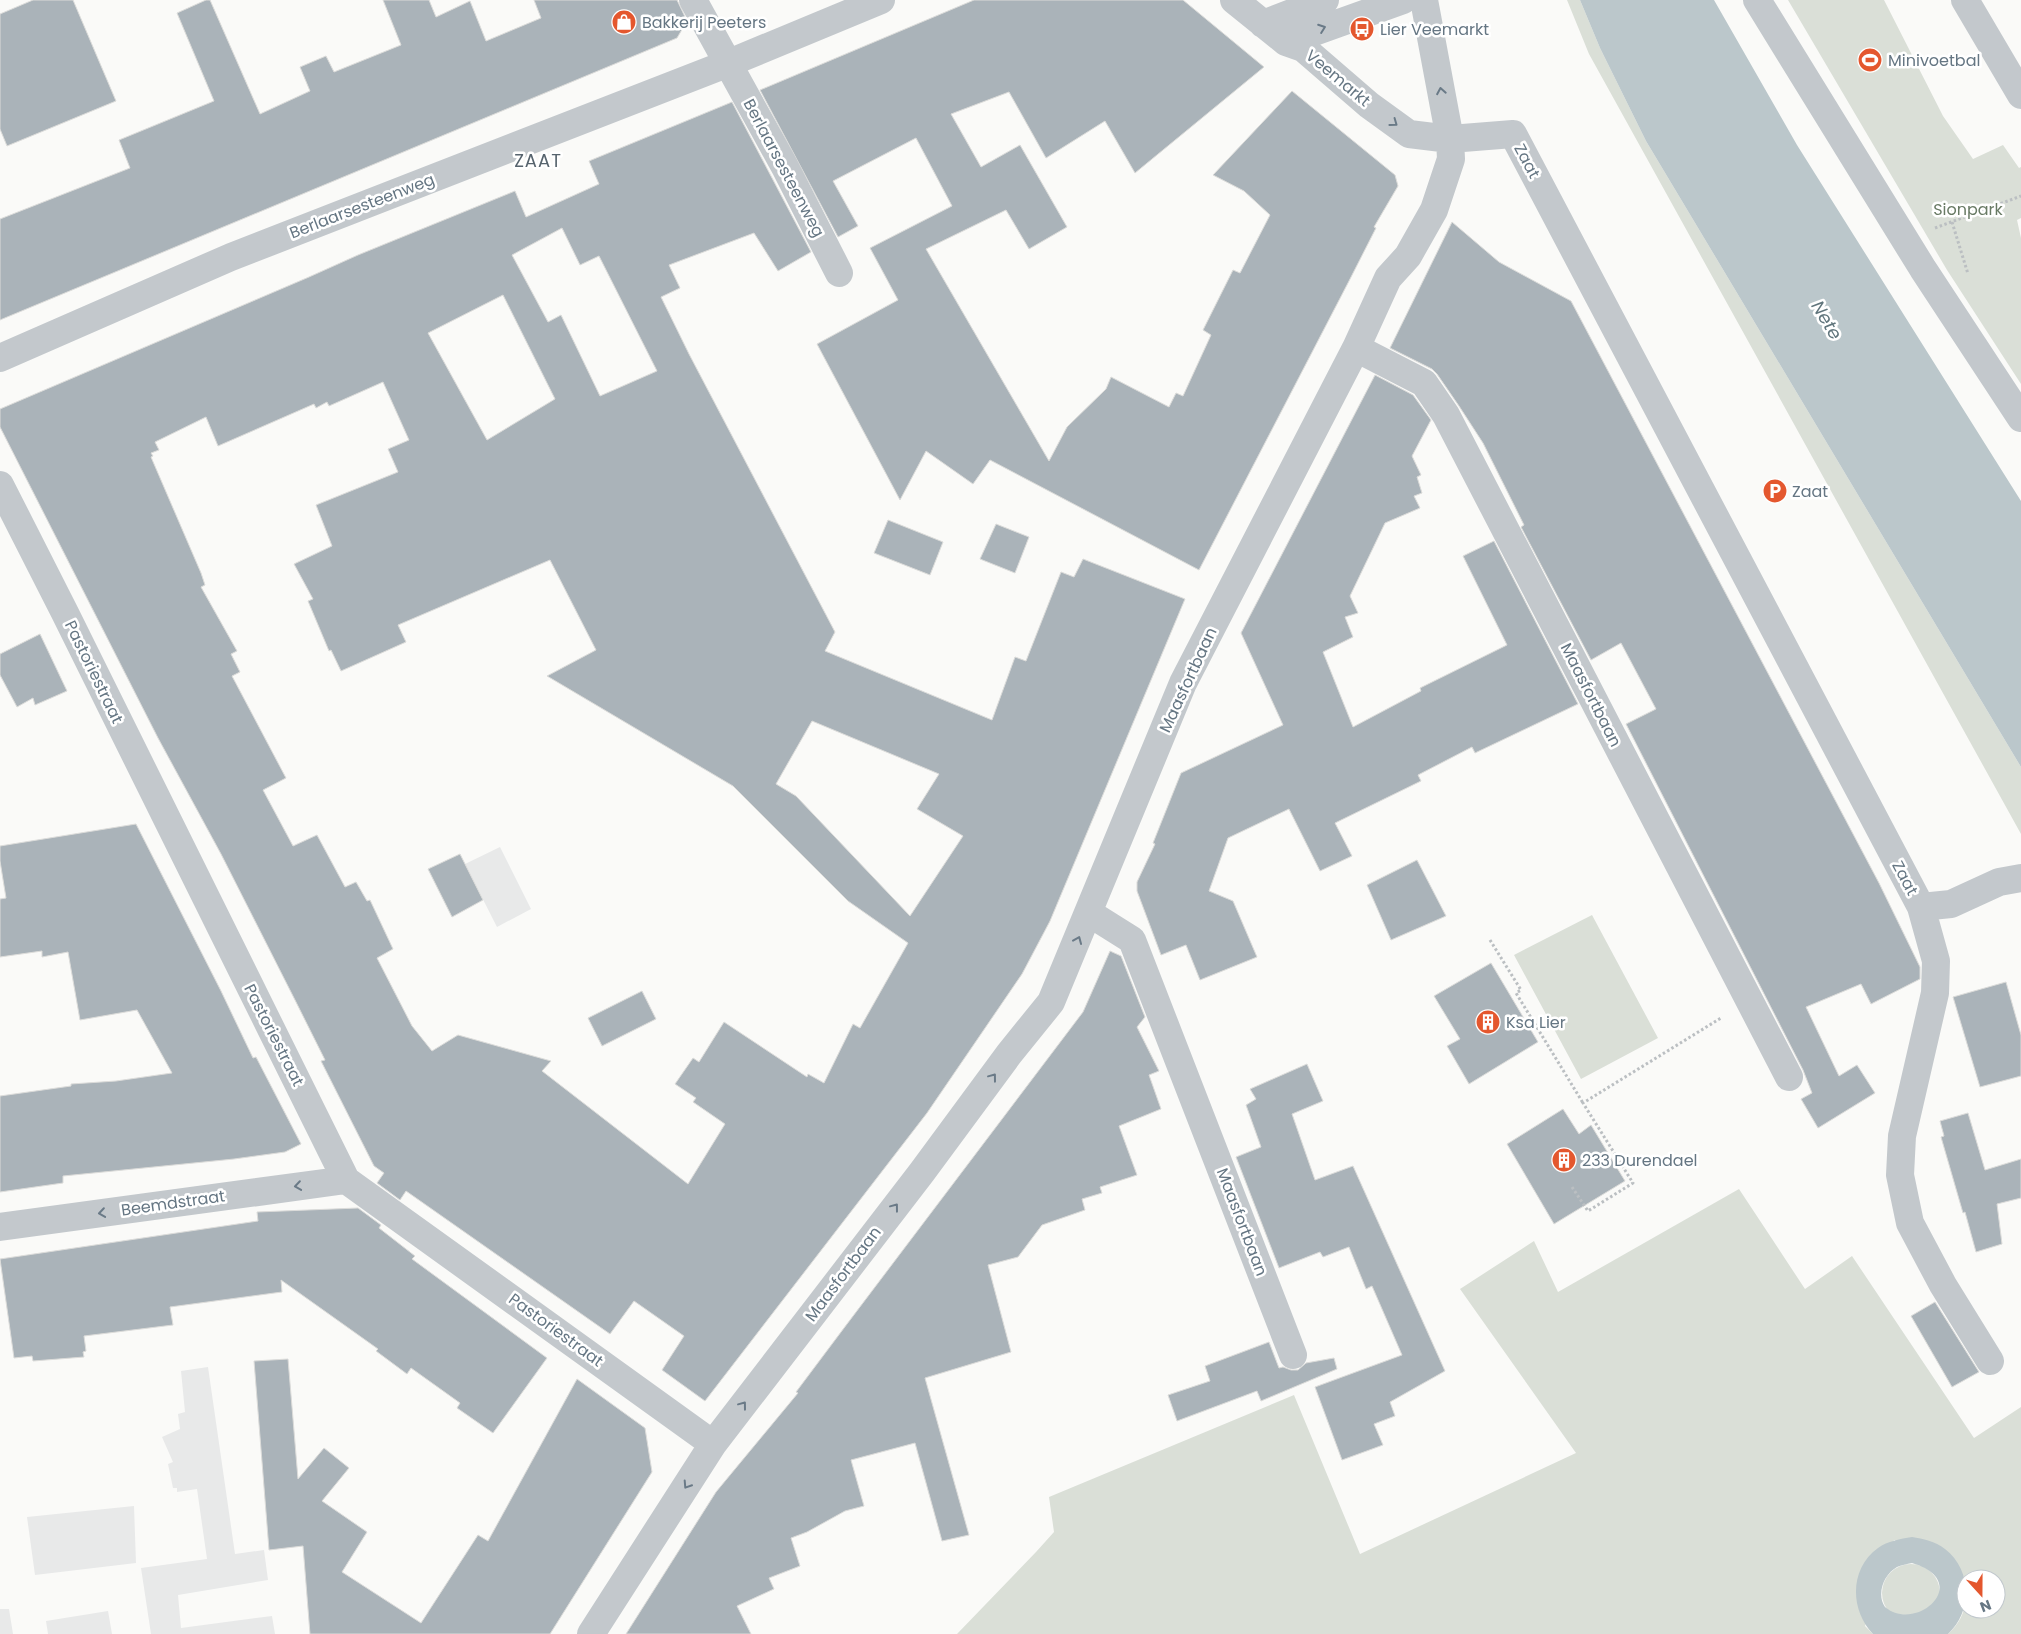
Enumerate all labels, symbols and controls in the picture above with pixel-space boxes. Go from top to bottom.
shop icon: Bakkerij Peeters [611,9,637,35]
place label: Bakkerij Peeters [642,11,766,34]
bus stop icon: Lier Veemarkt [1349,16,1375,42]
place label: Lier Veemarkt [1380,18,1489,41]
one-way arrow [1317,24,1326,35]
street label: Veemarkt [1301,44,1375,112]
sports icon: Minivoetbal [1857,47,1883,73]
place label: Minivoetbal [1888,49,1980,72]
one-way arrow [1436,87,1447,95]
street label: Berlaarsesteenweg [738,95,830,241]
one-way arrow [1388,117,1398,126]
street label: Zaat [1508,140,1546,182]
district label: ZAAT [514,148,562,173]
street label: Berlaarsesteenweg [286,168,438,244]
park label: Sionpark [1933,198,2004,221]
water label: Nete [1806,296,1848,344]
parking icon: Zaat [1762,478,1788,504]
place label: Zaat [1792,480,1828,503]
street label: Pastoriestraat [59,617,129,727]
street label: Maasfortbaan [1154,624,1222,736]
street label: Maasfortbaan [1555,639,1627,751]
street label: Zaat [1886,857,1924,899]
one-way arrow [1071,936,1082,945]
street label: Pastoriestraat [238,980,310,1090]
building icon: Ksa Lier [1475,1009,1501,1035]
place label: Ksa Lier [1506,1011,1566,1034]
one-way arrow [987,1074,995,1083]
building icon: 233 Durendael [1551,1147,1577,1173]
place label: 233 Durendael [1582,1149,1698,1172]
street label: Maasfortbaan [1211,1165,1273,1279]
one-way arrow [293,1180,301,1191]
street label: Beemdstraat [120,1184,227,1222]
one-way arrow [890,1204,898,1213]
one-way arrow [98,1207,106,1218]
street label: Maasfortbaan [800,1222,886,1326]
street label: Pastoriestraat [504,1288,608,1372]
one-way arrow [737,1401,746,1411]
one-way arrow [683,1479,693,1488]
north arrow [1956,1569,2006,1619]
text: N [1977,1595,1994,1617]

